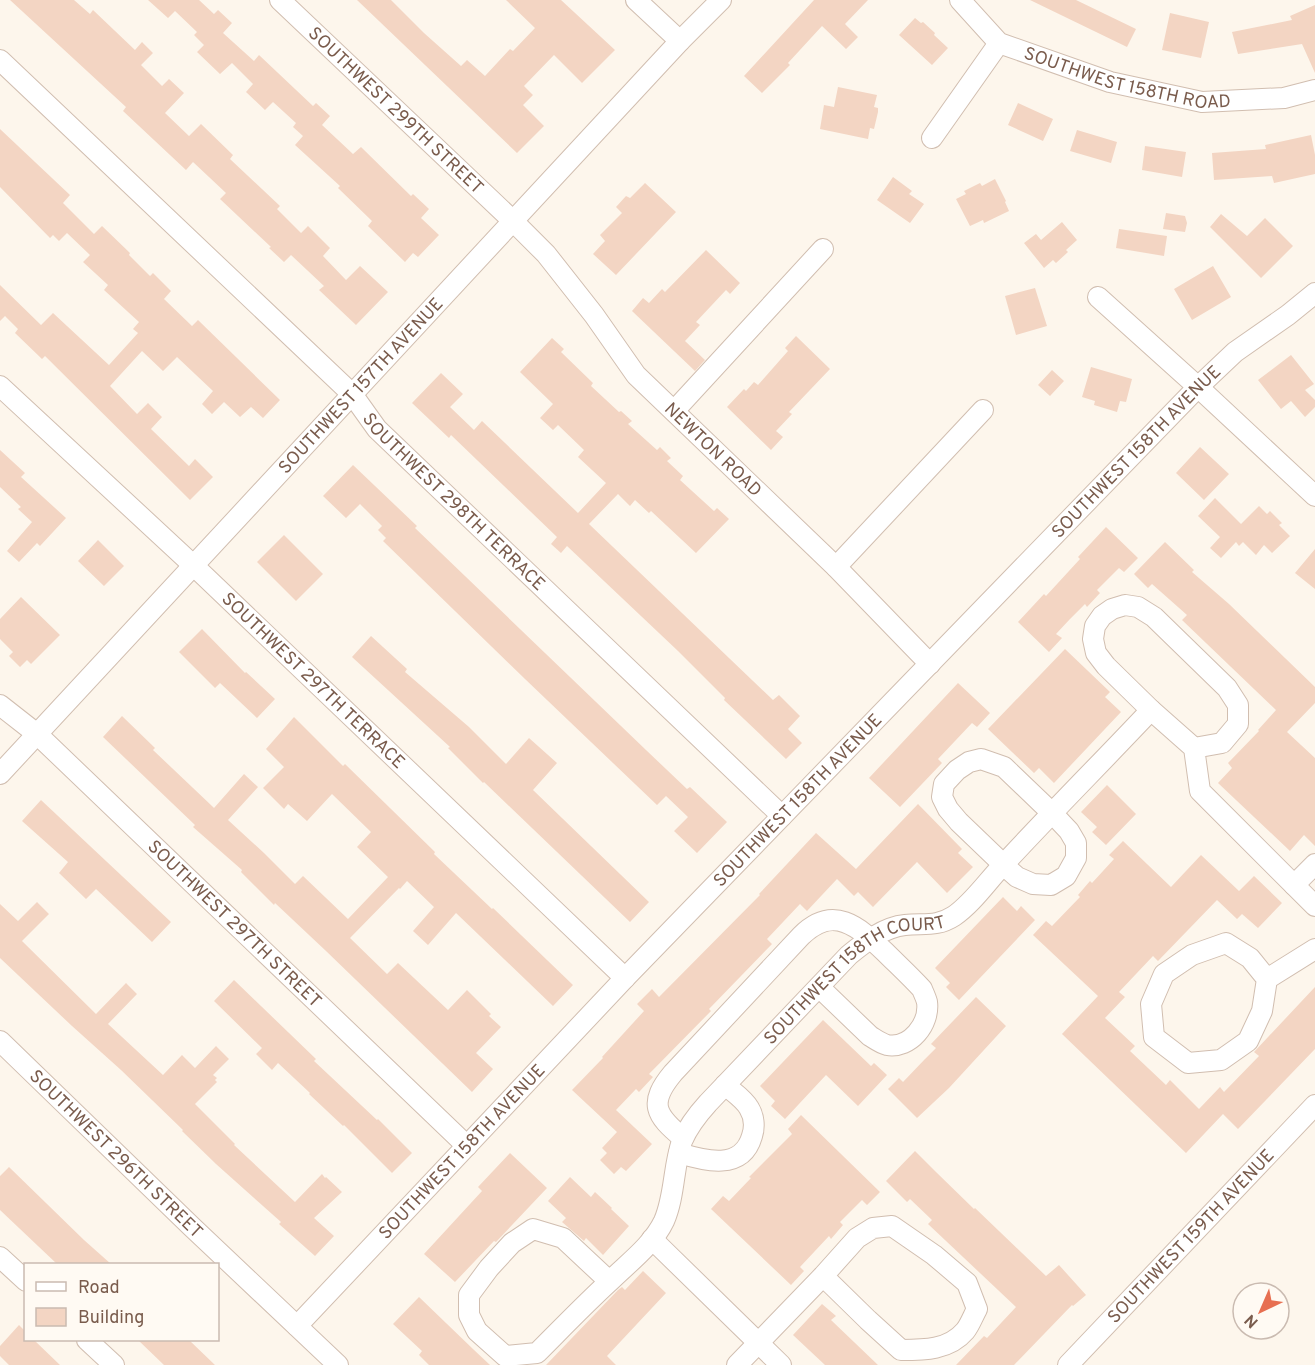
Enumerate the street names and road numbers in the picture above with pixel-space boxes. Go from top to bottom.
street label: SOUTHWEST 299TH STREET [303,23,488,200]
street label: SOUTHWEST 158TH ROAD [1020,43,1231,116]
street label: SOUTHWEST 157TH AVENUE [274,294,449,479]
street label: SOUTHWEST 158TH AVENUE [1048,361,1227,544]
street label: NEWTON ROAD [659,398,766,503]
street label: SOUTHWEST 298TH TERRACE [356,409,549,597]
street label: SOUTHWEST 297TH TERRACE [216,588,409,774]
street label: SOUTHWEST 158TH AVENUE [709,710,888,893]
street label: SOUTHWEST 297TH STREET [142,836,326,1013]
street label: SOUTHWEST 158TH COURT [760,911,948,1050]
street label: SOUTHWEST 158TH AVENUE [375,1060,551,1245]
street label: SOUTHWEST 296TH STREET [24,1065,207,1244]
street label: SOUTHWEST 159TH AVENUE [1102,1143,1280,1327]

